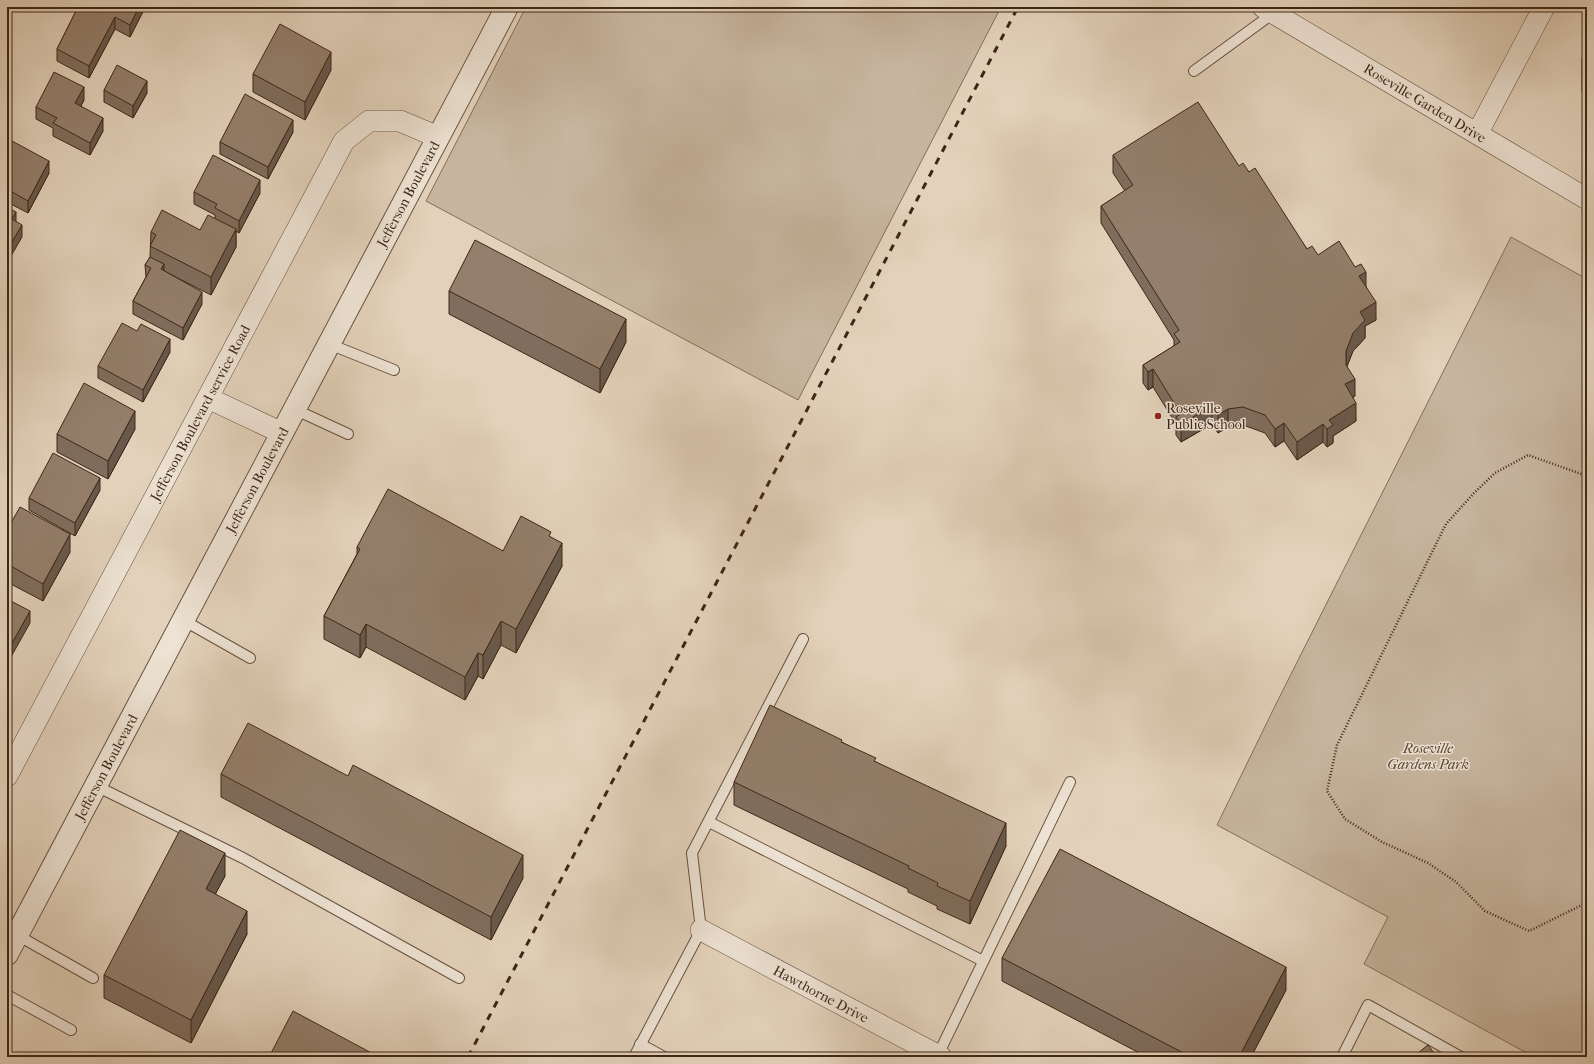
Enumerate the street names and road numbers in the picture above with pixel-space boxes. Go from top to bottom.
street label: Roseville Garden Drive [1360,60,1489,147]
street label: Jefferson Boulevard [373,138,444,251]
street label: Jefferson Boulevard service Road [146,322,254,505]
street label: Jefferson Boulevard [222,424,293,537]
street label: Jefferson Boulevard [71,711,142,824]
street label: Hawthorne Drive [770,962,871,1027]

